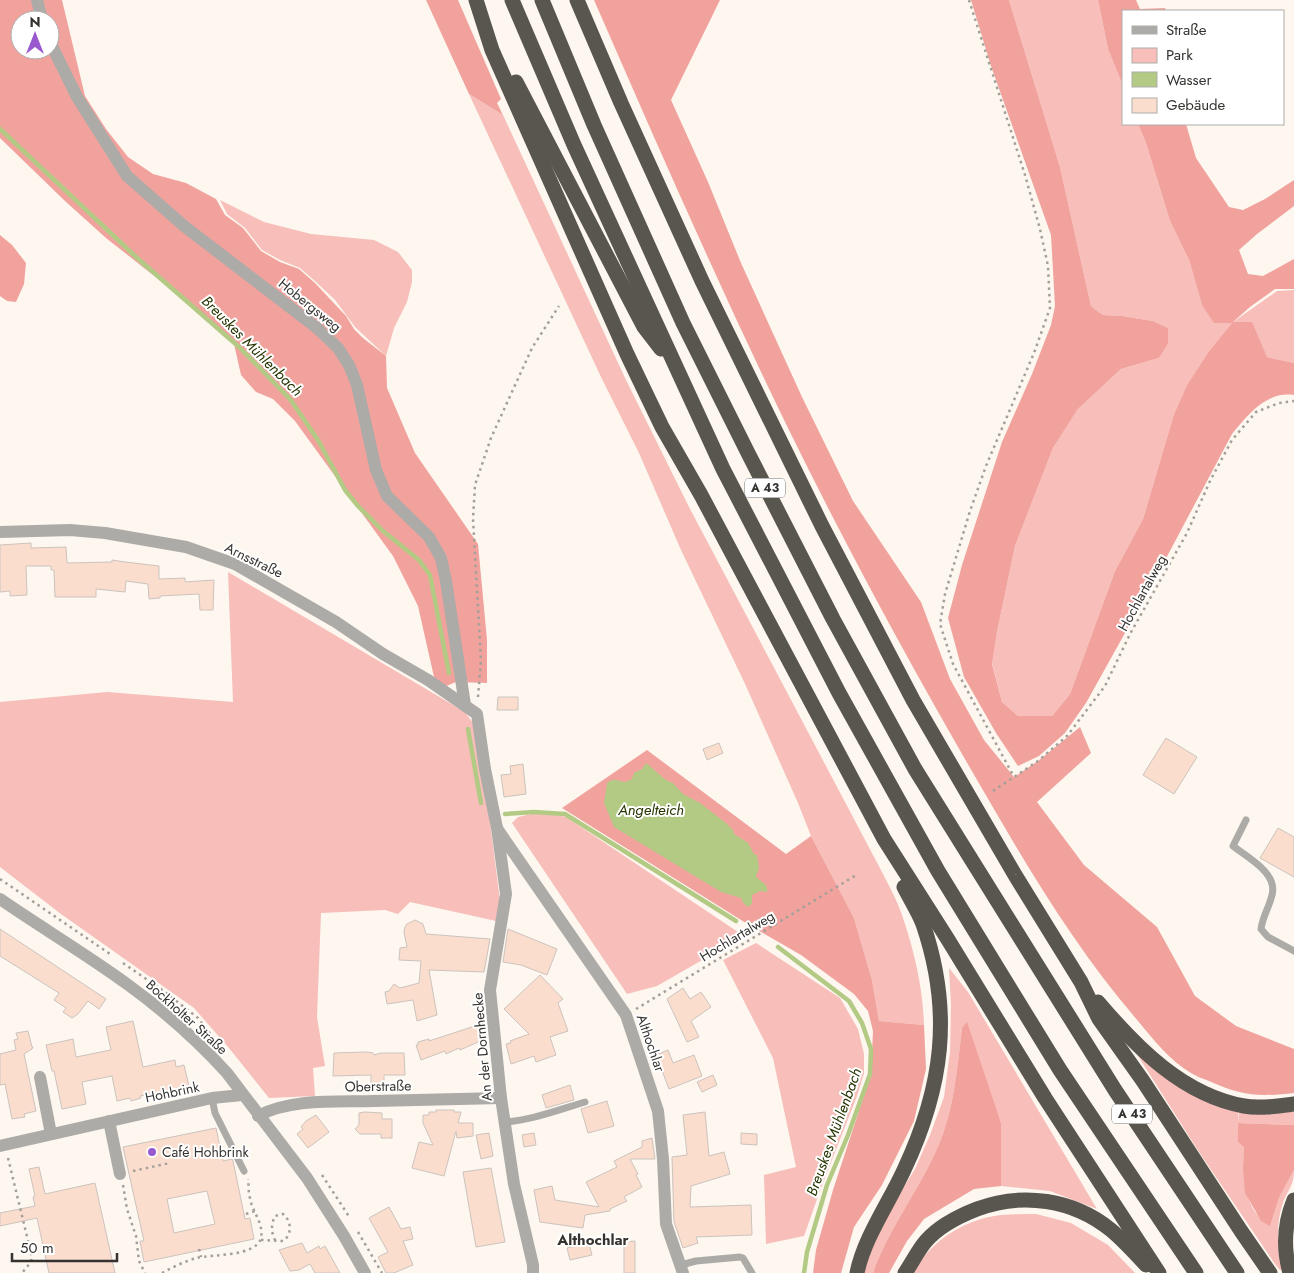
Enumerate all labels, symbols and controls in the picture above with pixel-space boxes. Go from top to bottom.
north arrow [10,10,60,60]
legend [1122,10,1284,125]
text: N [29,12,41,32]
text: Straße [1166,19,1207,41]
text: Park [1166,44,1193,66]
text: Wasser [1166,69,1212,91]
text: Gebäude [1166,94,1226,116]
street label: Hobergsweg [274,273,346,337]
water label: Breuskes Mühlenbach [197,291,307,401]
road number: A 43 [745,478,785,498]
street label: Arnsstraße [221,537,287,583]
street label: Hochlartalweg [1113,551,1171,635]
water label: Angelteich [617,799,684,821]
street label: Hochlartalweg [696,906,778,966]
street label: Bockholter Straße [142,975,232,1059]
street label: An der Dornhecke [467,992,497,1102]
street label: Althochlar [632,1012,670,1075]
water label: Breuskes Mühlenbach [801,1065,867,1199]
street label: Oberstraße [344,1075,412,1097]
street label: Hohbrink [143,1076,202,1107]
road number: A 43 [1112,1104,1152,1124]
place label: Café Hohbrink [162,1142,250,1162]
marker: Café Hohbrink [146,1146,158,1158]
district label: Althochlar [556,1229,630,1251]
scale bar [12,1230,118,1262]
text: 50 m [20,1237,54,1259]

